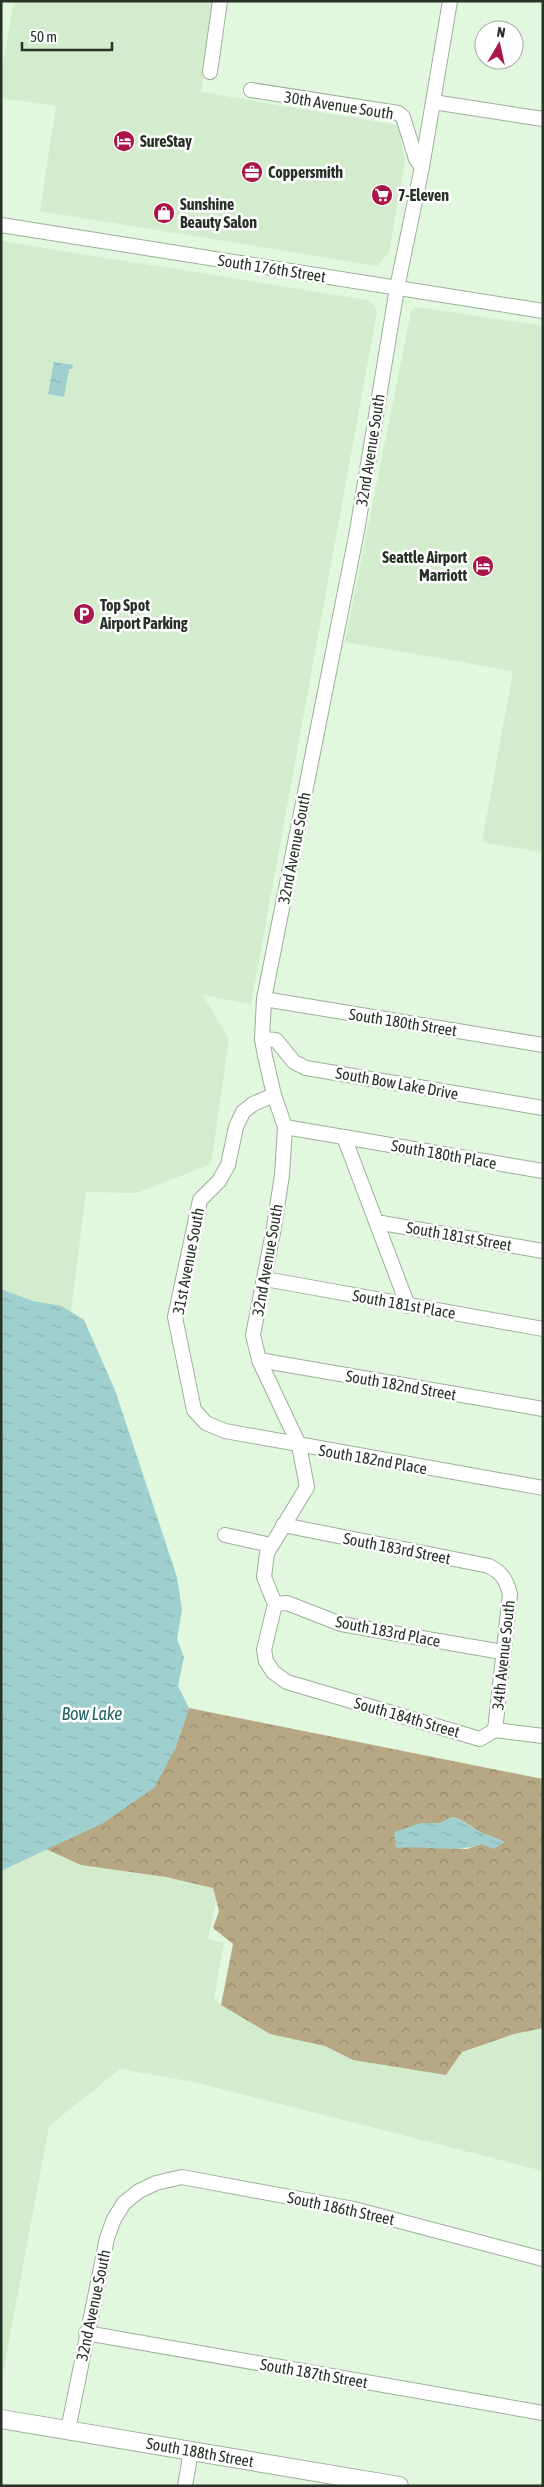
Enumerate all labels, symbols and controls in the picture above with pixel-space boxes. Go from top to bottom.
scale bar [22,20,112,52]
north arrow [474,20,524,70]
text: N [496,24,506,41]
text: 50 m [30,28,57,45]
street label: 30th Avenue South [283,87,395,123]
hotel icon: SureStay [112,129,136,153]
place label: SureStay [140,132,192,150]
office icon: Coppersmith [240,160,264,184]
place label: Coppersmith [268,163,343,181]
supermarket icon: 7-Eleven [370,183,394,207]
place label: 7-Eleven [398,186,449,204]
place label: Sunshine Beauty Salon [180,195,257,231]
shop icon: Sunshine Beauty Salon [152,201,176,225]
street label: South 176th Street [217,251,327,285]
street label: 32nd Avenue South [352,393,388,507]
place label: Seattle Airport Marriott [382,548,467,584]
hotel icon: Seattle Airport Marriott [471,554,495,578]
place label: Top Spot Airport Parking [99,596,188,632]
parking icon: Top Spot Airport Parking [72,602,96,626]
street label: 32nd Avenue South [274,791,314,905]
street label: South 180th Street [348,1005,458,1039]
street label: South Bow Lake Drive [334,1063,460,1103]
street label: South 180th Place [390,1136,498,1172]
street label: 32nd Avenue South [248,1203,286,1317]
street label: 31st Avenue South [169,1206,207,1316]
street label: South 181st Street [405,1218,513,1254]
street label: South 181st Place [351,1286,457,1322]
street label: South 182nd Street [344,1366,458,1404]
street label: South 182nd Place [318,1441,428,1477]
street label: South 183rd Street [342,1529,452,1567]
street label: 34th Avenue South [488,1599,518,1711]
street label: South 183rd Place [334,1612,442,1650]
street label: South 184th Street [352,1693,462,1741]
water label: Bow Lake [61,1703,123,1724]
street label: South 186th Street [286,2188,396,2228]
street label: 32nd Avenue South [72,2248,114,2362]
street label: South 187th Street [259,2355,369,2391]
street label: South 188th Street [145,2434,255,2470]

